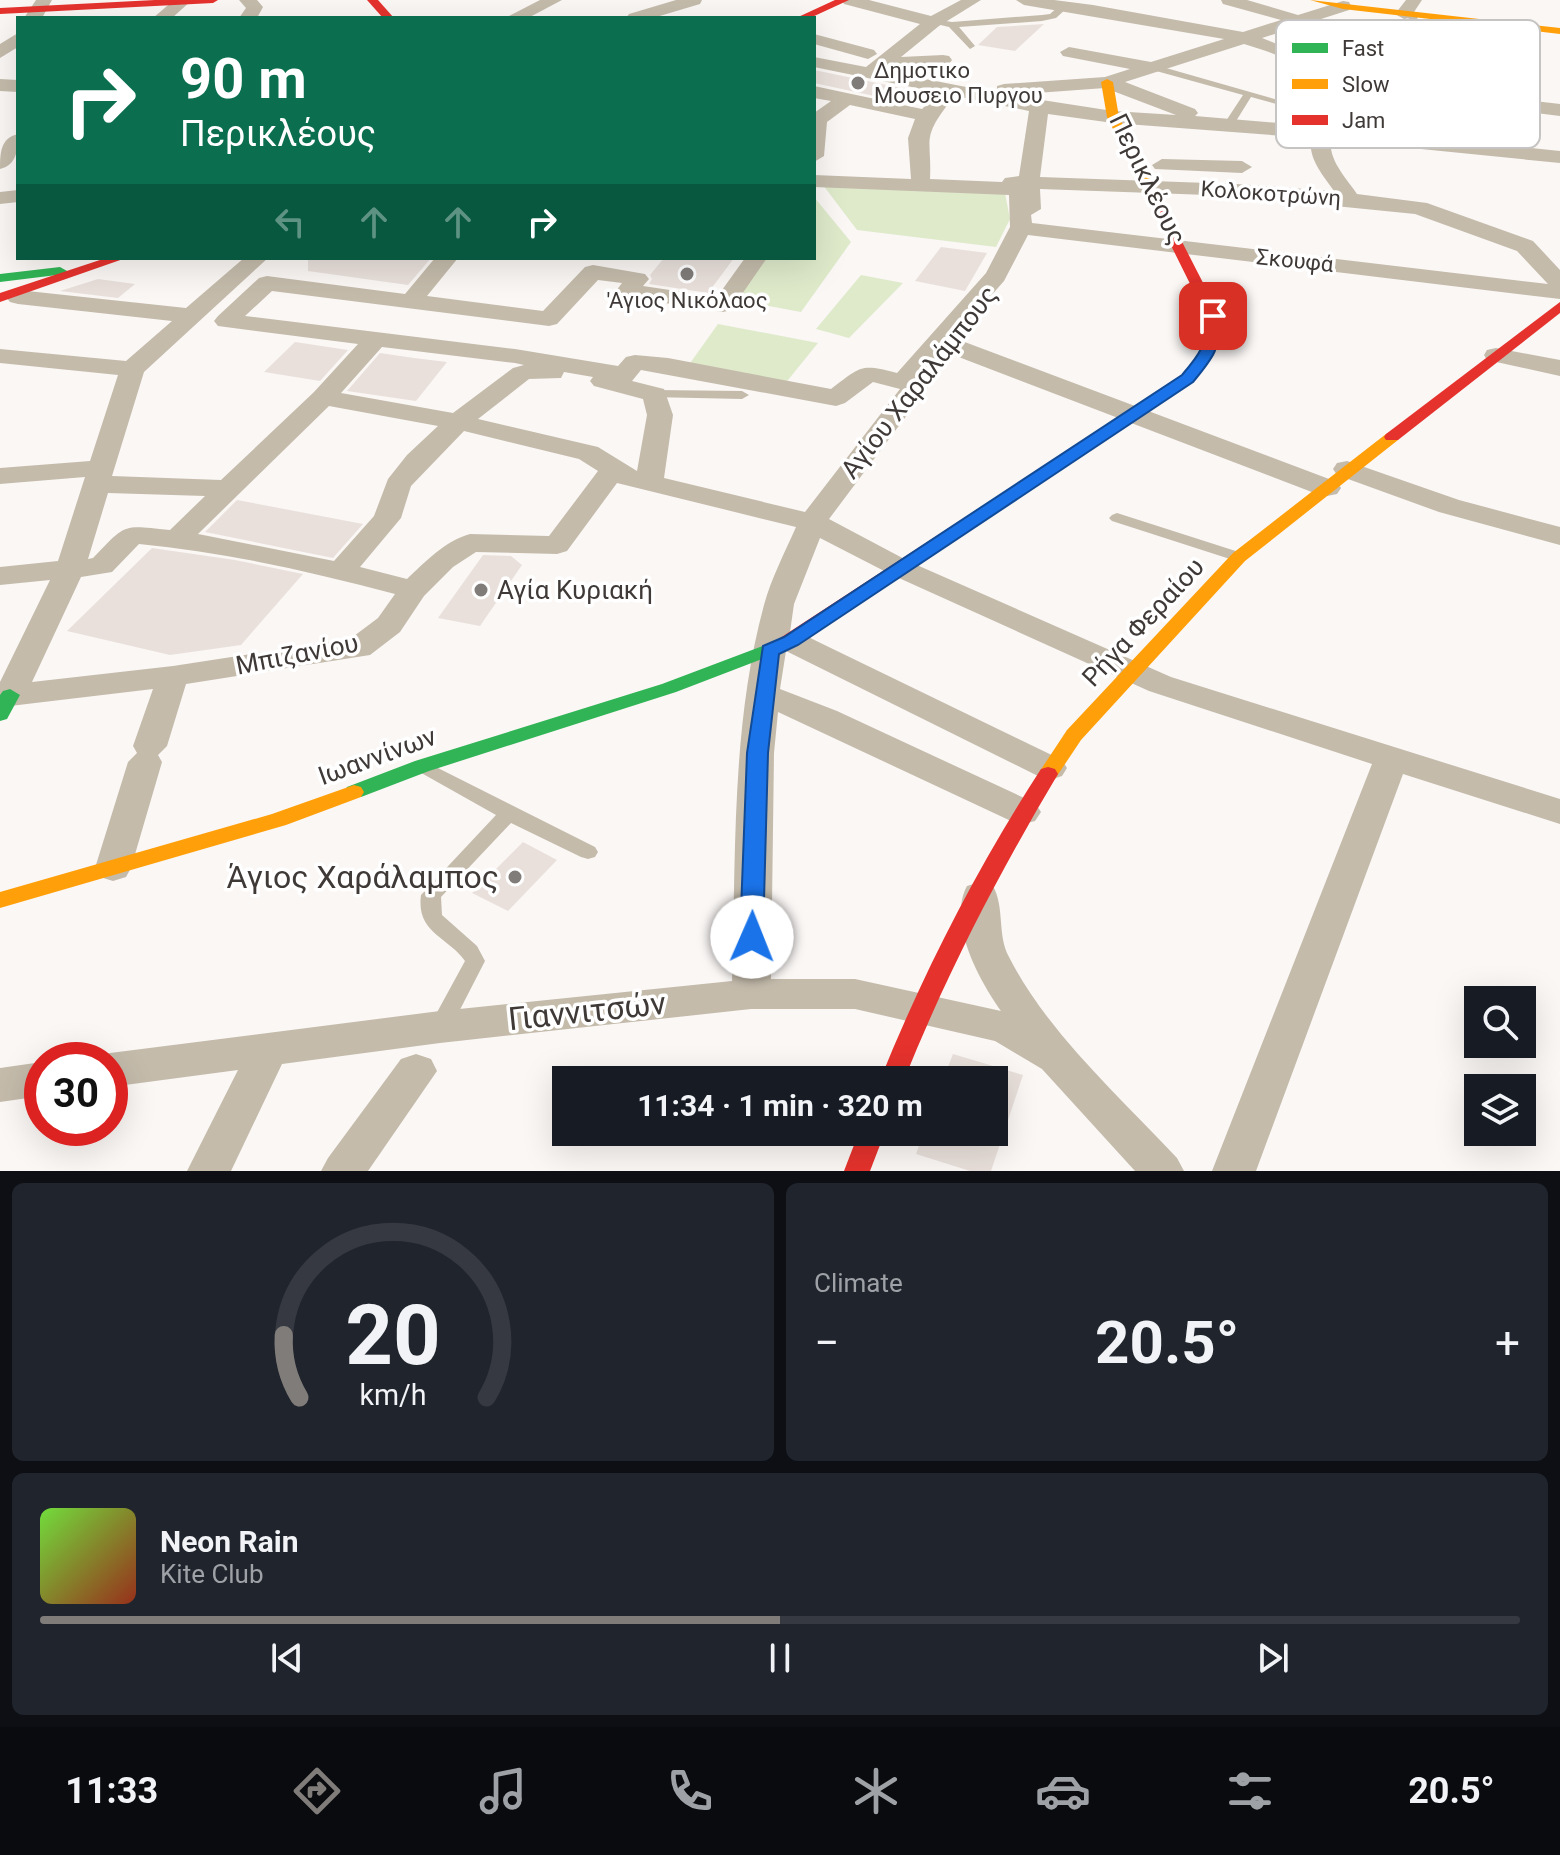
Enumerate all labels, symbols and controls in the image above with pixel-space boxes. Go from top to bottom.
legend [1276,20,1540,148]
text: Fast [1342,36,1384,61]
text: 90 m [180,46,307,112]
icon: right [48,48,152,152]
place label: Δημοτικο Μουσειο Πυργου [874,58,1043,108]
text: Slow [1342,72,1390,97]
marker: Δημοτικο Μουσειο Πυργου [849,74,867,92]
text: Jam [1342,108,1385,133]
street label: Περικλέους [1103,109,1193,249]
text: Περικλέους [180,113,376,155]
street label: Κολοκοτρώνη [1200,176,1342,211]
icon: left [268,200,312,244]
icon: ahead [352,200,396,244]
icon: ahead [436,200,480,244]
icon: right [520,200,564,244]
street label: Σκουφά [1255,244,1335,277]
marker: 'Αγιος Νικόλαος [678,265,696,283]
street label: Αγίου Χαραλάμπους [835,280,1003,484]
pin [1179,282,1247,350]
place label: 'Αγιος Νικόλαος [606,288,768,313]
icon: arrive [1191,294,1235,338]
street label: Ρήγα Φεραίου [1076,552,1210,692]
place label: Αγία Κυριακή [497,575,653,605]
marker: Αγία Κυριακή [472,581,490,599]
street label: Μπιζανίου [233,627,361,681]
street label: Ιωαννίνων [314,721,440,791]
place label: Άγιος Χαράλαμπος [227,858,499,896]
marker: Άγιος Χαράλαμπος [506,868,524,886]
position arrow [710,895,794,979]
street label: Γιαννιτσών [506,984,668,1038]
map controls [1464,986,1536,1146]
button: search [1464,986,1536,1058]
speed limit sign: 30 [24,1042,128,1146]
button: layers [1464,1074,1536,1146]
text: 11:34 · 1 min · 320 m [637,1088,923,1123]
text: Climate [814,1268,903,1298]
text: 20 [345,1287,441,1384]
text: 20.5° [1095,1307,1239,1378]
text: − [814,1317,839,1369]
text: + [1495,1317,1520,1369]
text: km/h [359,1378,427,1412]
text: Neon Rain [160,1524,299,1559]
text: Kite Club [160,1559,264,1589]
icon: previous [265,1636,309,1680]
icon: pause [758,1636,802,1680]
icon: next [1251,1636,1295,1680]
icon: directions [289,1763,345,1819]
icon: music [475,1763,531,1819]
icon: phone [662,1763,718,1819]
icon: climate [848,1763,904,1819]
icon: car [1035,1763,1091,1819]
icon: filters [1222,1763,1278,1819]
text: 11:33 [65,1770,158,1812]
text: 20.5° [1408,1770,1495,1812]

